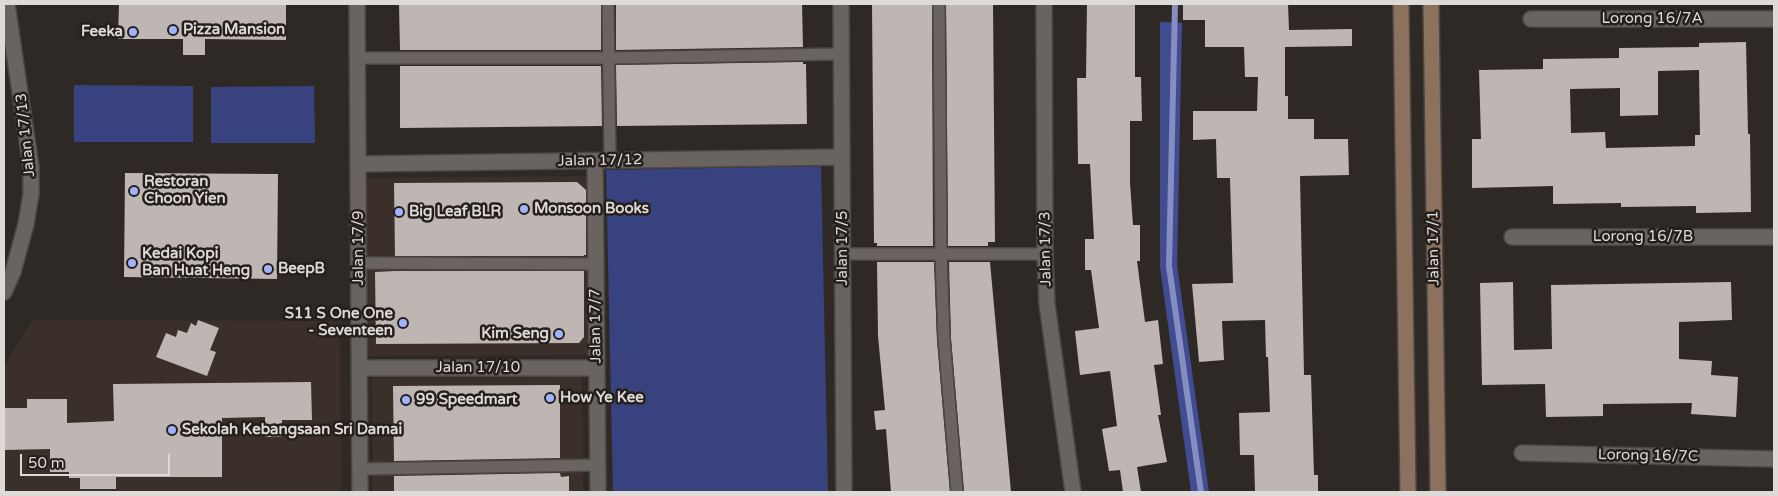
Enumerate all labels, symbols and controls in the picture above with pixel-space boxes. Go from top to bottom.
street label: Lorong 16/7A [1601,10,1703,28]
place label: Pizza Mansion [183,21,285,39]
place label: Feeka [81,23,123,41]
marker: Pizza Mansion [167,24,179,36]
marker: Feeka [127,26,139,38]
street label: Jalan 17/13 [13,92,39,178]
street label: Jalan 17/12 [558,151,642,171]
place label: Restoran Choon Yien [144,173,226,208]
marker: Restoran Choon Yien [128,185,140,197]
place label: Monsoon Books [534,200,649,218]
place label: Big Leaf BLR [409,203,501,221]
marker: Monsoon Books [518,203,530,215]
marker: Big Leaf BLR [393,206,405,218]
street label: Jalan 17/9 [350,210,368,286]
street label: Jalan 17/5 [834,210,852,286]
street label: Jalan 17/1 [1424,210,1444,286]
street label: Jalan 17/3 [1036,211,1056,287]
street label: Lorong 16/7B [1593,228,1693,246]
place label: Kedai Kopi Ban Huat Heng [142,245,250,280]
marker: Kedai Kopi Ban Huat Heng [126,257,138,269]
place label: BeepB [278,260,325,278]
marker: BeepB [262,263,274,275]
street label: Jalan 17/7 [586,288,606,364]
place label: S11 S One One - Seventeen [285,305,393,340]
marker: S11 S One One - Seventeen [397,317,409,329]
place label: Kim Seng [481,325,549,343]
marker: Kim Seng [553,328,565,340]
street label: Jalan 17/10 [436,359,520,377]
place label: How Ye Kee [560,389,644,407]
place label: 99 Speedmart [416,391,517,409]
marker: How Ye Kee [544,392,556,404]
marker: 99 Speedmart [400,394,412,406]
place label: Sekolah Kebangsaan Sri Damai [182,421,402,439]
marker: Sekolah Kebangsaan Sri Damai [166,424,178,436]
scale bar [22,444,172,476]
street label: Lorong 16/7C [1598,446,1698,466]
text: 50 m [28,454,65,472]

